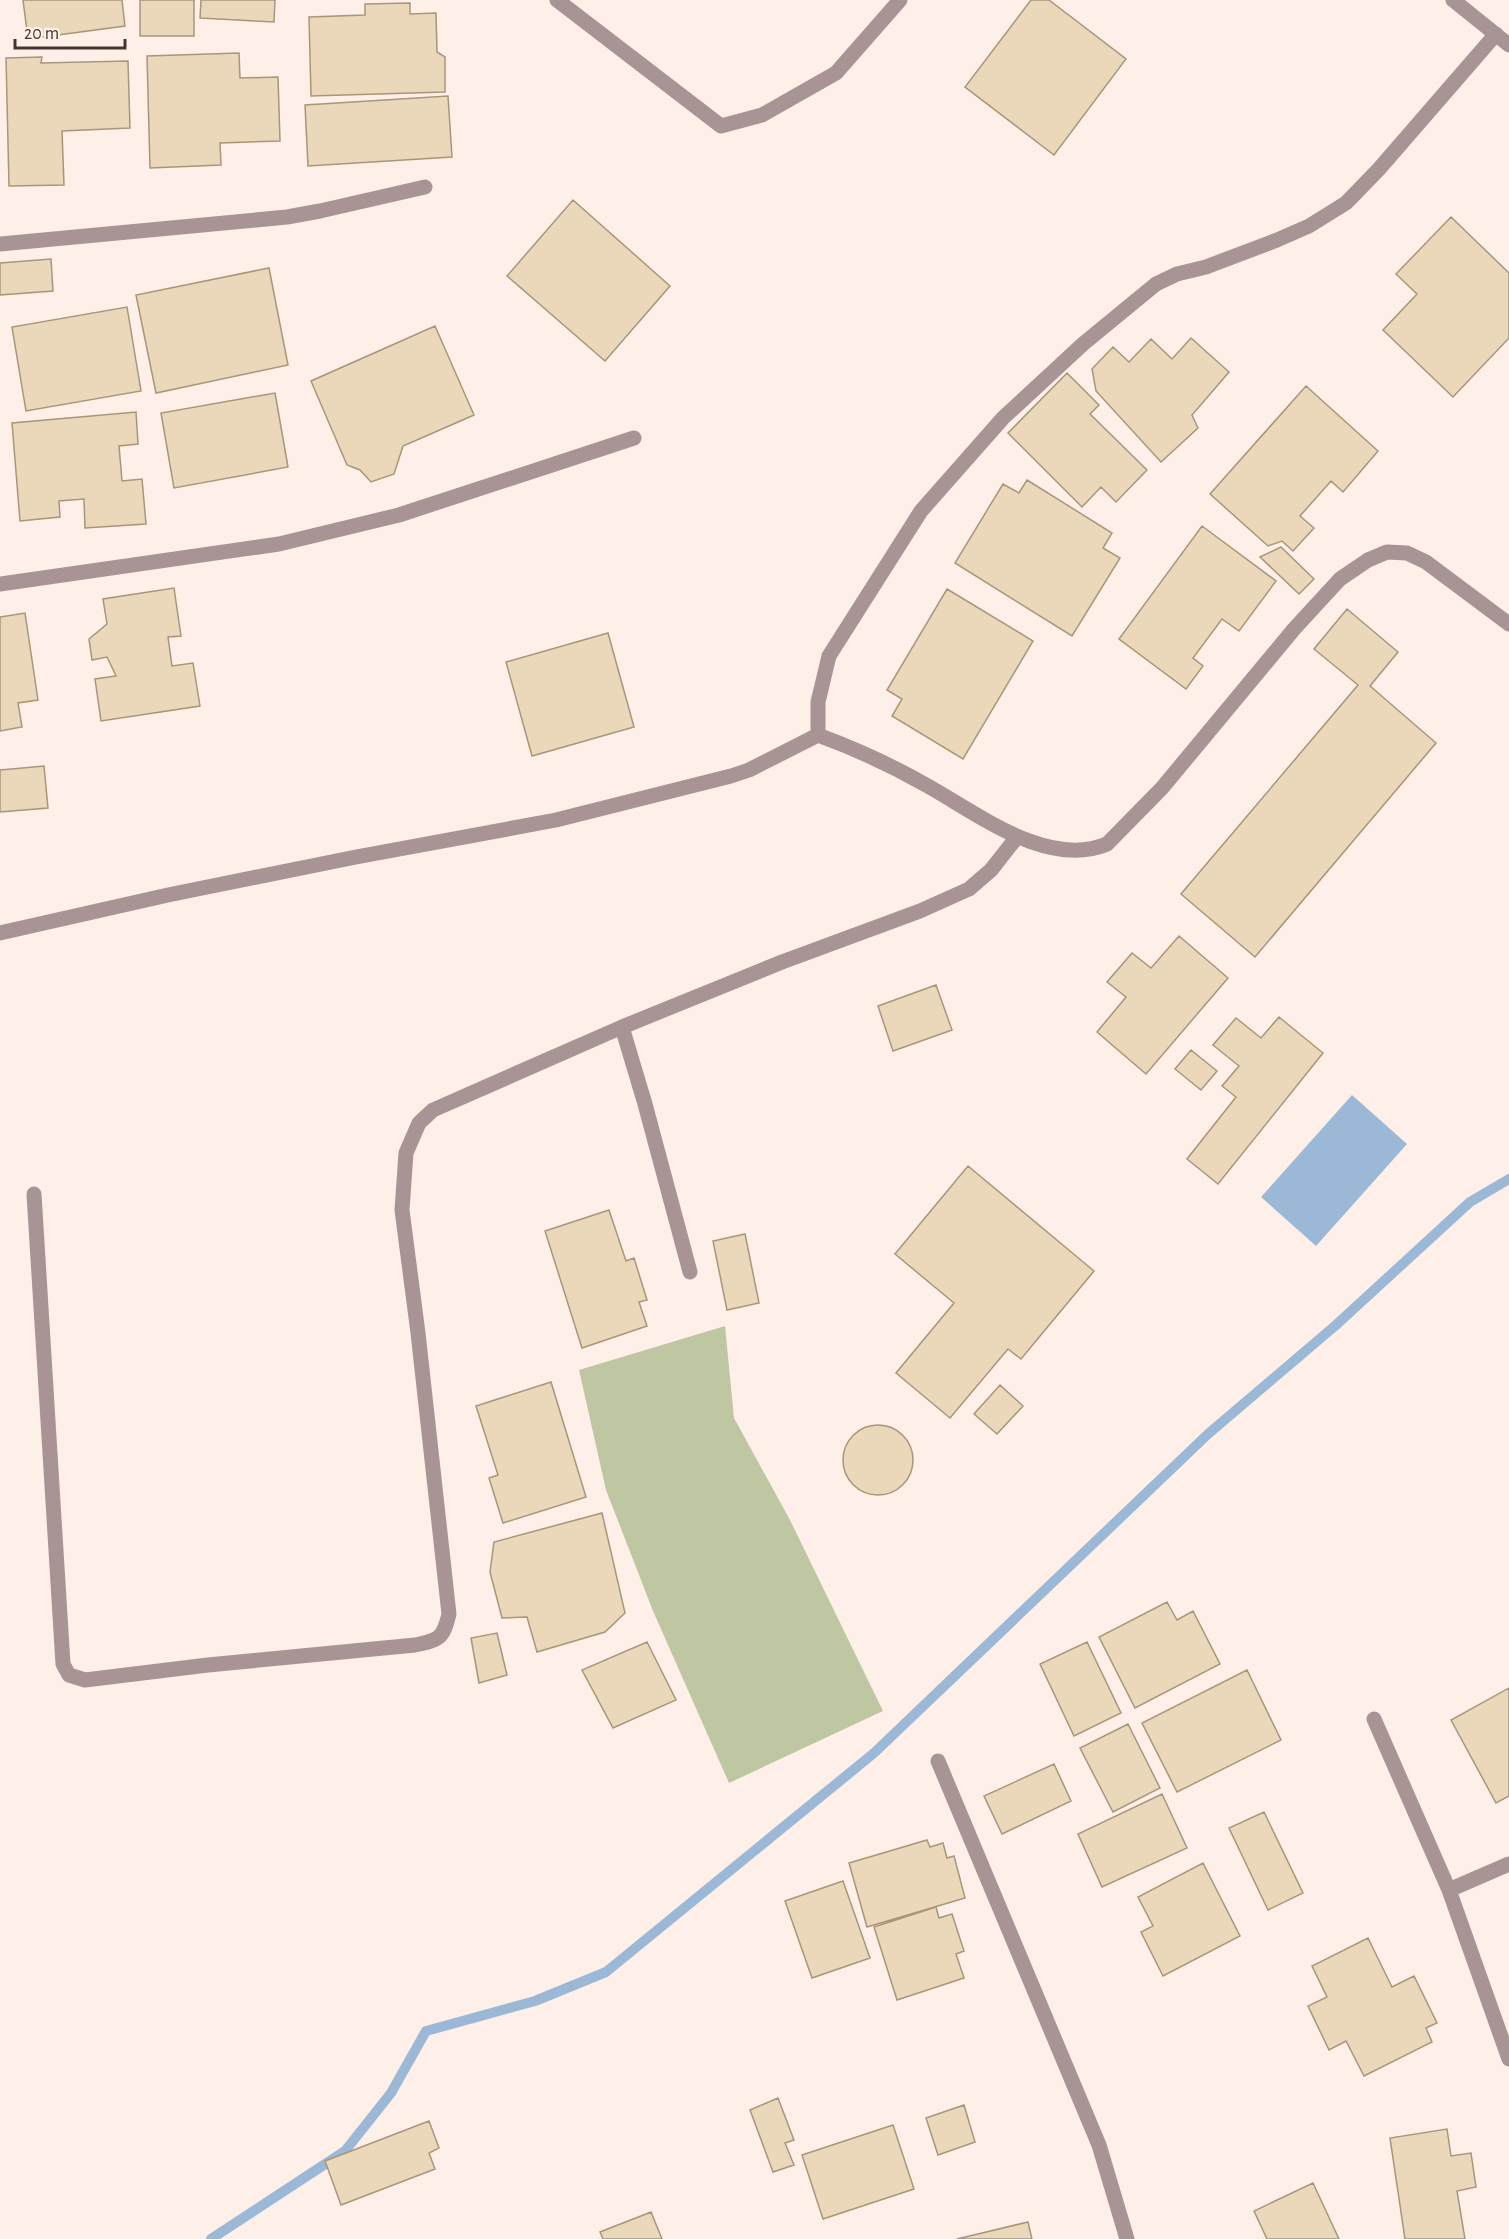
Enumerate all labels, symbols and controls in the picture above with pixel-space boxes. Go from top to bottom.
scale bar [15,12,124,50]
text: 20 m [24,25,59,43]

